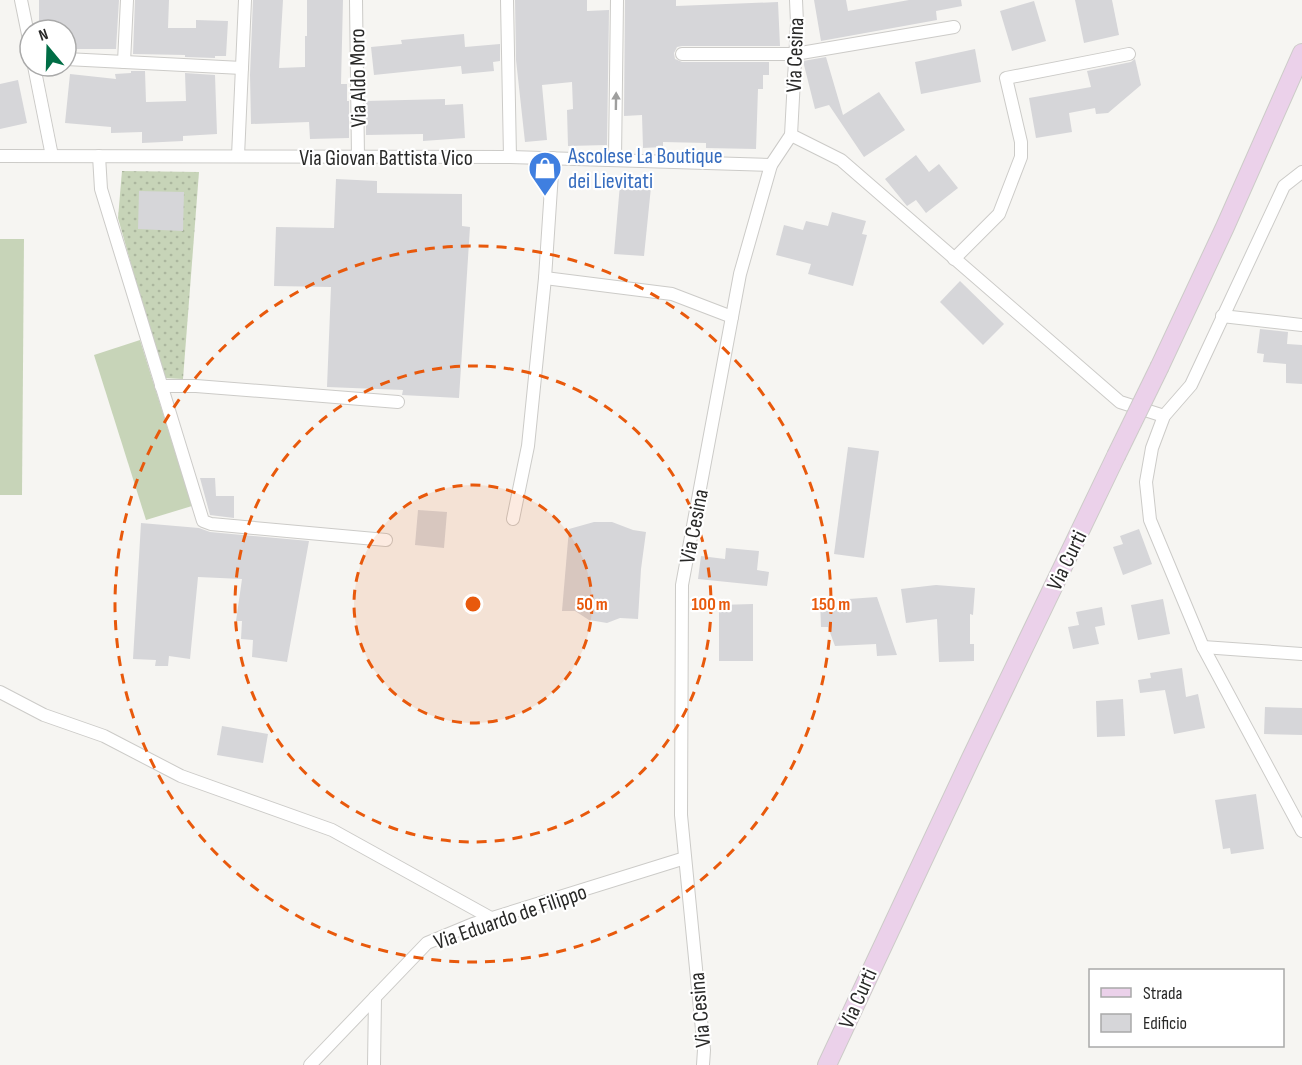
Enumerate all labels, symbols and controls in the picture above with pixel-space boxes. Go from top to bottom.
street label: Via Cesina [781,17,810,93]
north arrow [18,18,78,78]
text: N [36,25,51,46]
street label: Via Aldo Moro [344,28,373,128]
one-way arrow [611,91,621,110]
place label: Ascolese La Boutique dei Lievitati [567,143,723,195]
street label: Via Giovan Battista Vico [299,145,473,172]
shop icon: Ascolese La Boutique dei Lievitati [527,150,563,197]
street label: Via Cesina [674,487,715,566]
street label: Via Curti [1041,526,1093,595]
centre of rings [463,594,483,614]
text: 50 m [576,594,608,615]
text: 100 m [692,594,731,615]
text: 150 m [812,594,850,615]
street label: Via Eduardo de Filippo [431,879,590,956]
street label: Via Curti [833,964,884,1033]
legend [1089,969,1284,1047]
street label: Via Cesina [684,971,717,1048]
text: Strada [1143,983,1183,1004]
text: Edificio [1143,1013,1187,1034]

